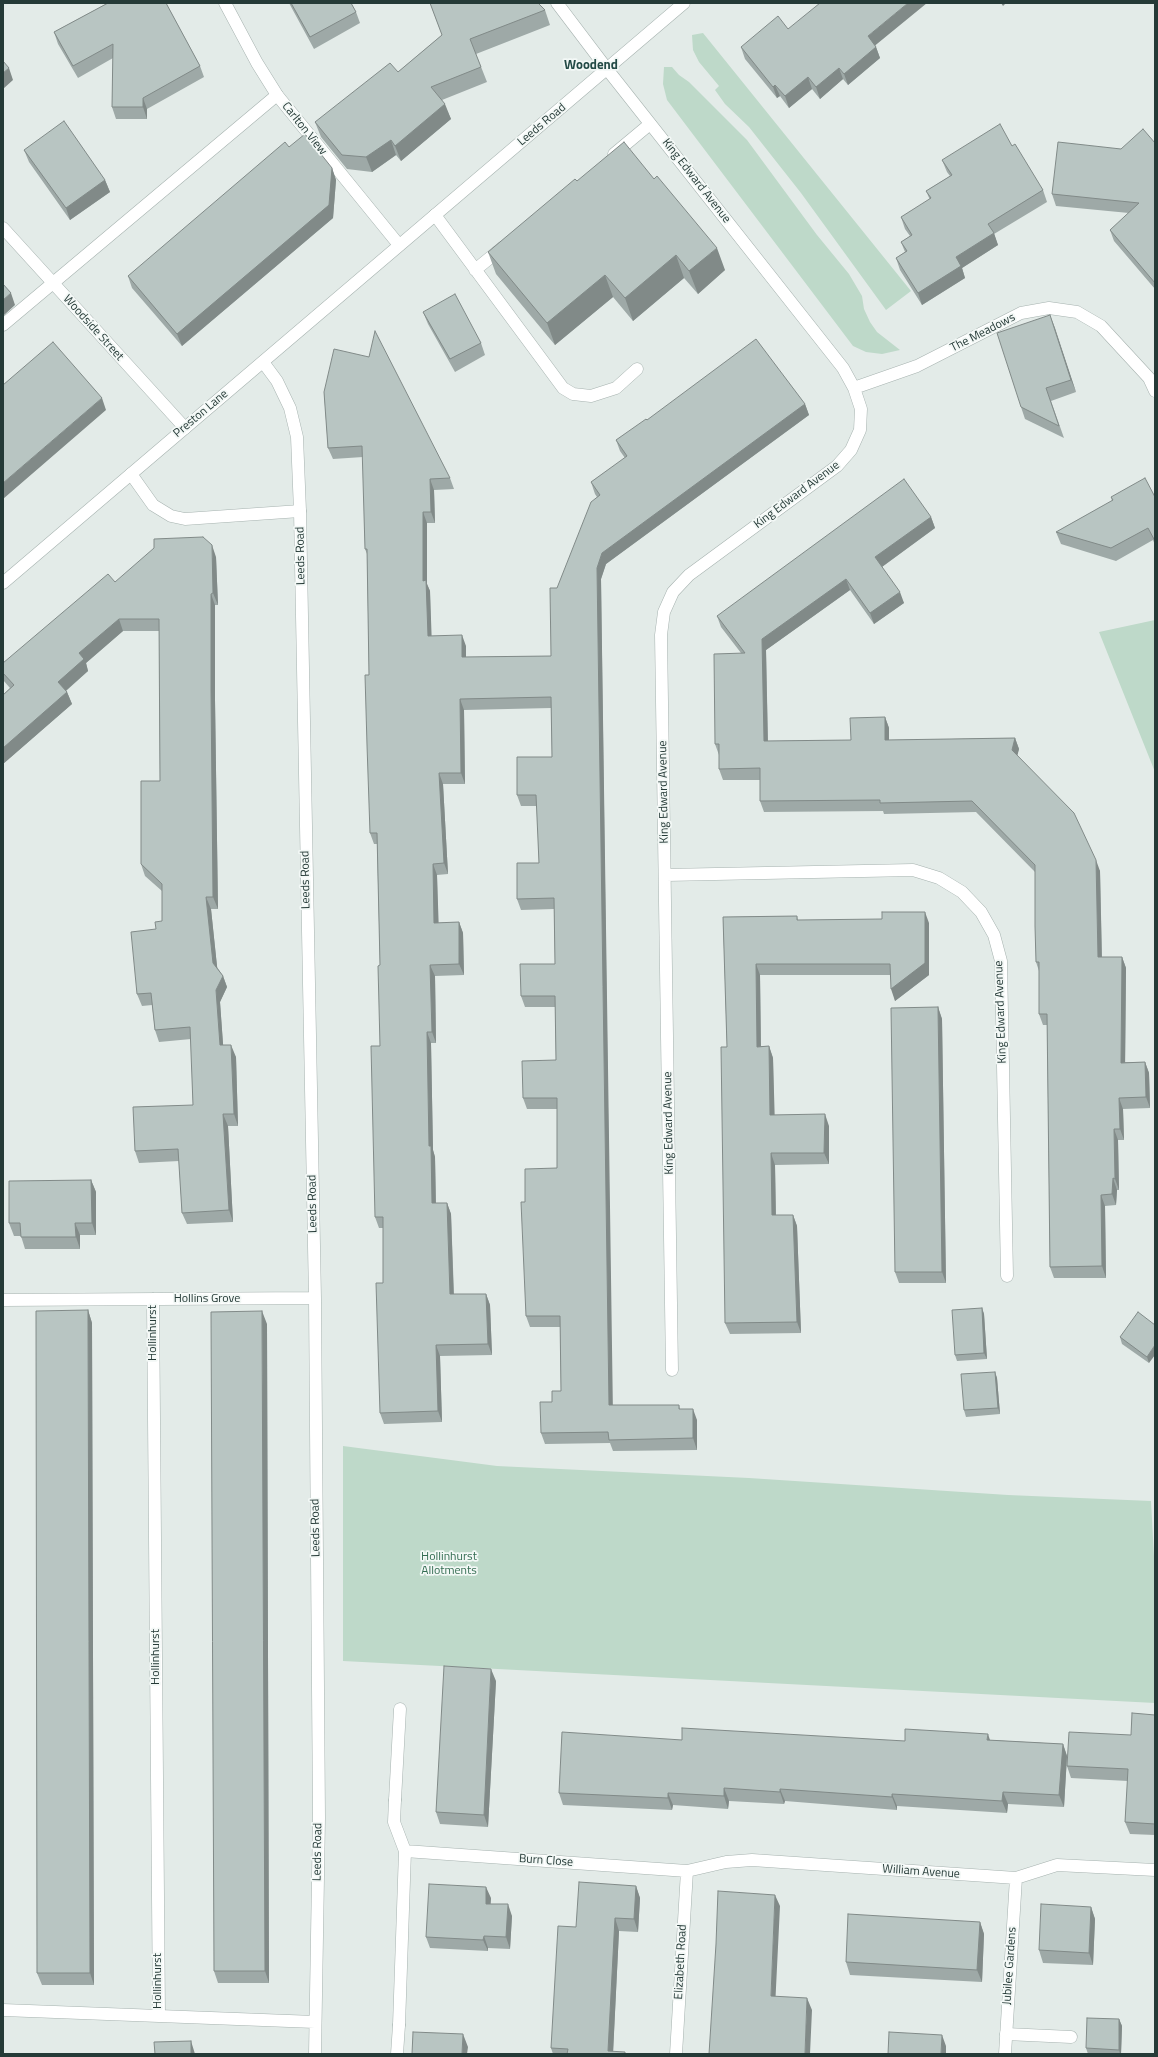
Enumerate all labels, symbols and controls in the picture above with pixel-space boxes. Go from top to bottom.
district label: Woodend [564,58,618,74]
street label: Carlton View [278,100,330,158]
street label: Leeds Road [515,101,569,149]
street label: King Edward Avenue [659,136,733,226]
street label: Woodside Street [60,292,126,364]
street label: The Meadows [948,311,1018,355]
street label: Preston Lane [171,387,231,441]
street label: King Edward Avenue [751,458,843,532]
street label: Leeds Road [293,527,309,585]
street label: King Edward Avenue [656,740,672,844]
street label: Leeds Road [298,851,314,909]
street label: King Edward Avenue [992,960,1010,1064]
street label: King Edward Avenue [661,1071,677,1175]
street label: Leeds Road [305,1175,321,1233]
street label: Hollins Grove [174,1292,240,1306]
street label: Hollinhurst [146,1305,160,1361]
street label: Leeds Road [308,1499,324,1557]
park label: Hollinhurst Allotments [421,1550,477,1578]
street label: Hollinhurst [149,1629,163,1685]
street label: Leeds Road [310,1823,326,1881]
street label: Burn Close [518,1852,574,1870]
street label: William Avenue [882,1862,960,1882]
street label: Elizabeth Road [672,1924,690,2000]
street label: Jubilee Gardens [1000,1927,1020,2005]
street label: Hollinhurst [151,1953,165,2009]

